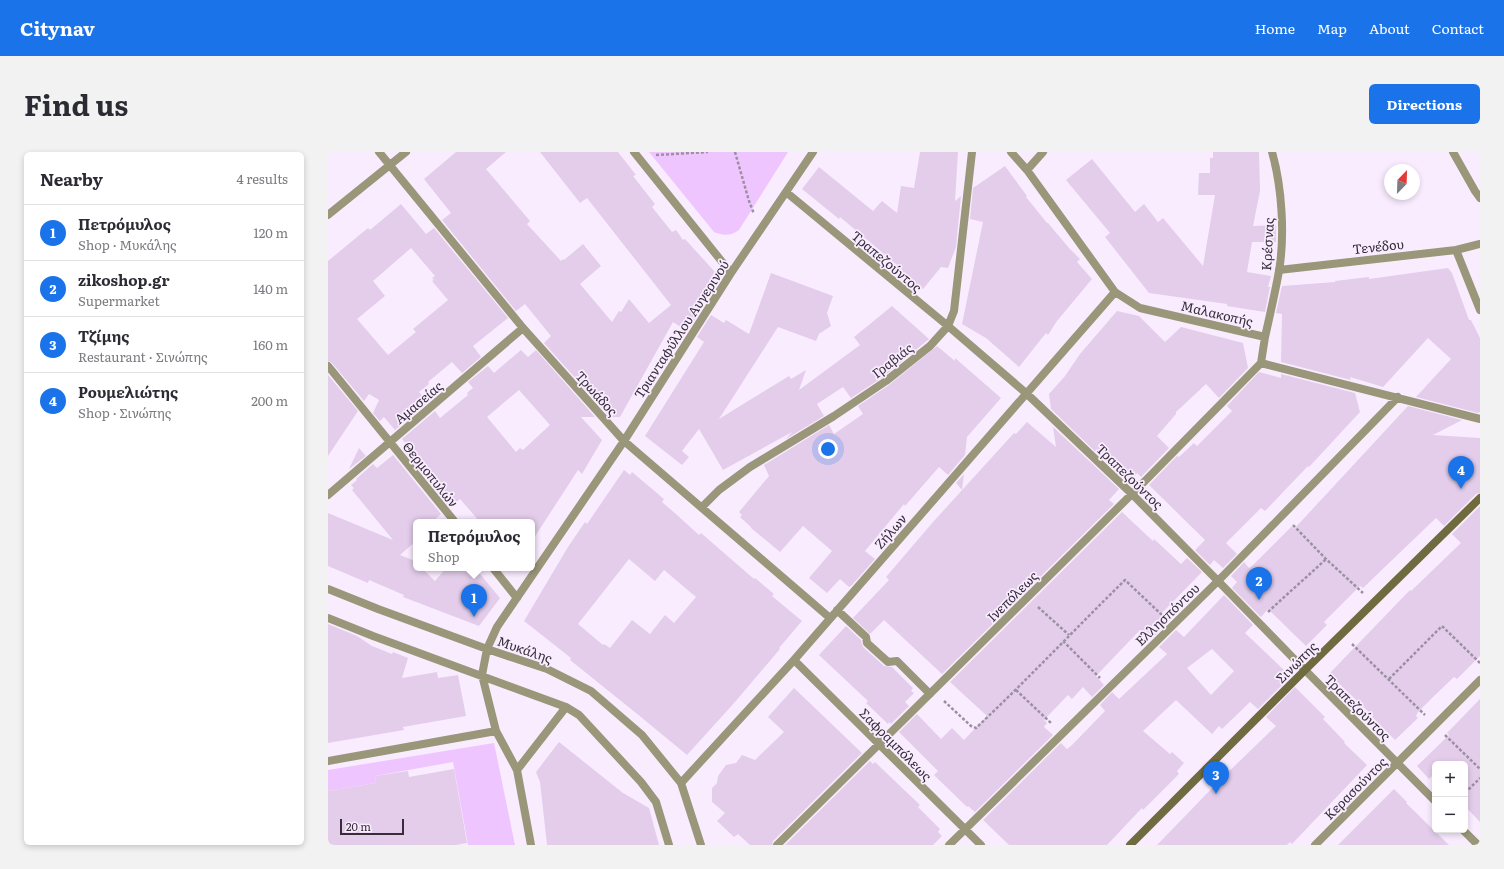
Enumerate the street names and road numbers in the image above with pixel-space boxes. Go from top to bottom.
street label: Κρέσνας [1256,216,1278,271]
street label: Τραπεζούντος [848,226,927,297]
street label: Τενέδου [1351,234,1405,258]
street label: Τριανταφύλλου Αυγερινού [629,256,733,402]
street label: Μαλακοπής [1179,295,1255,331]
street label: Γραβιάς [867,338,917,382]
street label: Τρωάδος [571,366,623,420]
street label: Αμασείας [390,376,447,428]
street label: Θερμοπυλών [399,437,463,511]
street label: Τραπεζούντος [1092,439,1168,513]
street label: Ζήλων [869,509,911,553]
street label: Ινεπόλεως [982,566,1042,626]
street label: Ελλησπόντου [1131,578,1203,650]
street label: Μυκάλης [495,631,556,667]
street label: Σινώπης [1271,637,1321,687]
street label: Τραπεζούντος [1321,670,1396,745]
street label: Σαφραμπόλεως [855,703,937,785]
street label: Κερασούντος [1319,752,1391,824]

